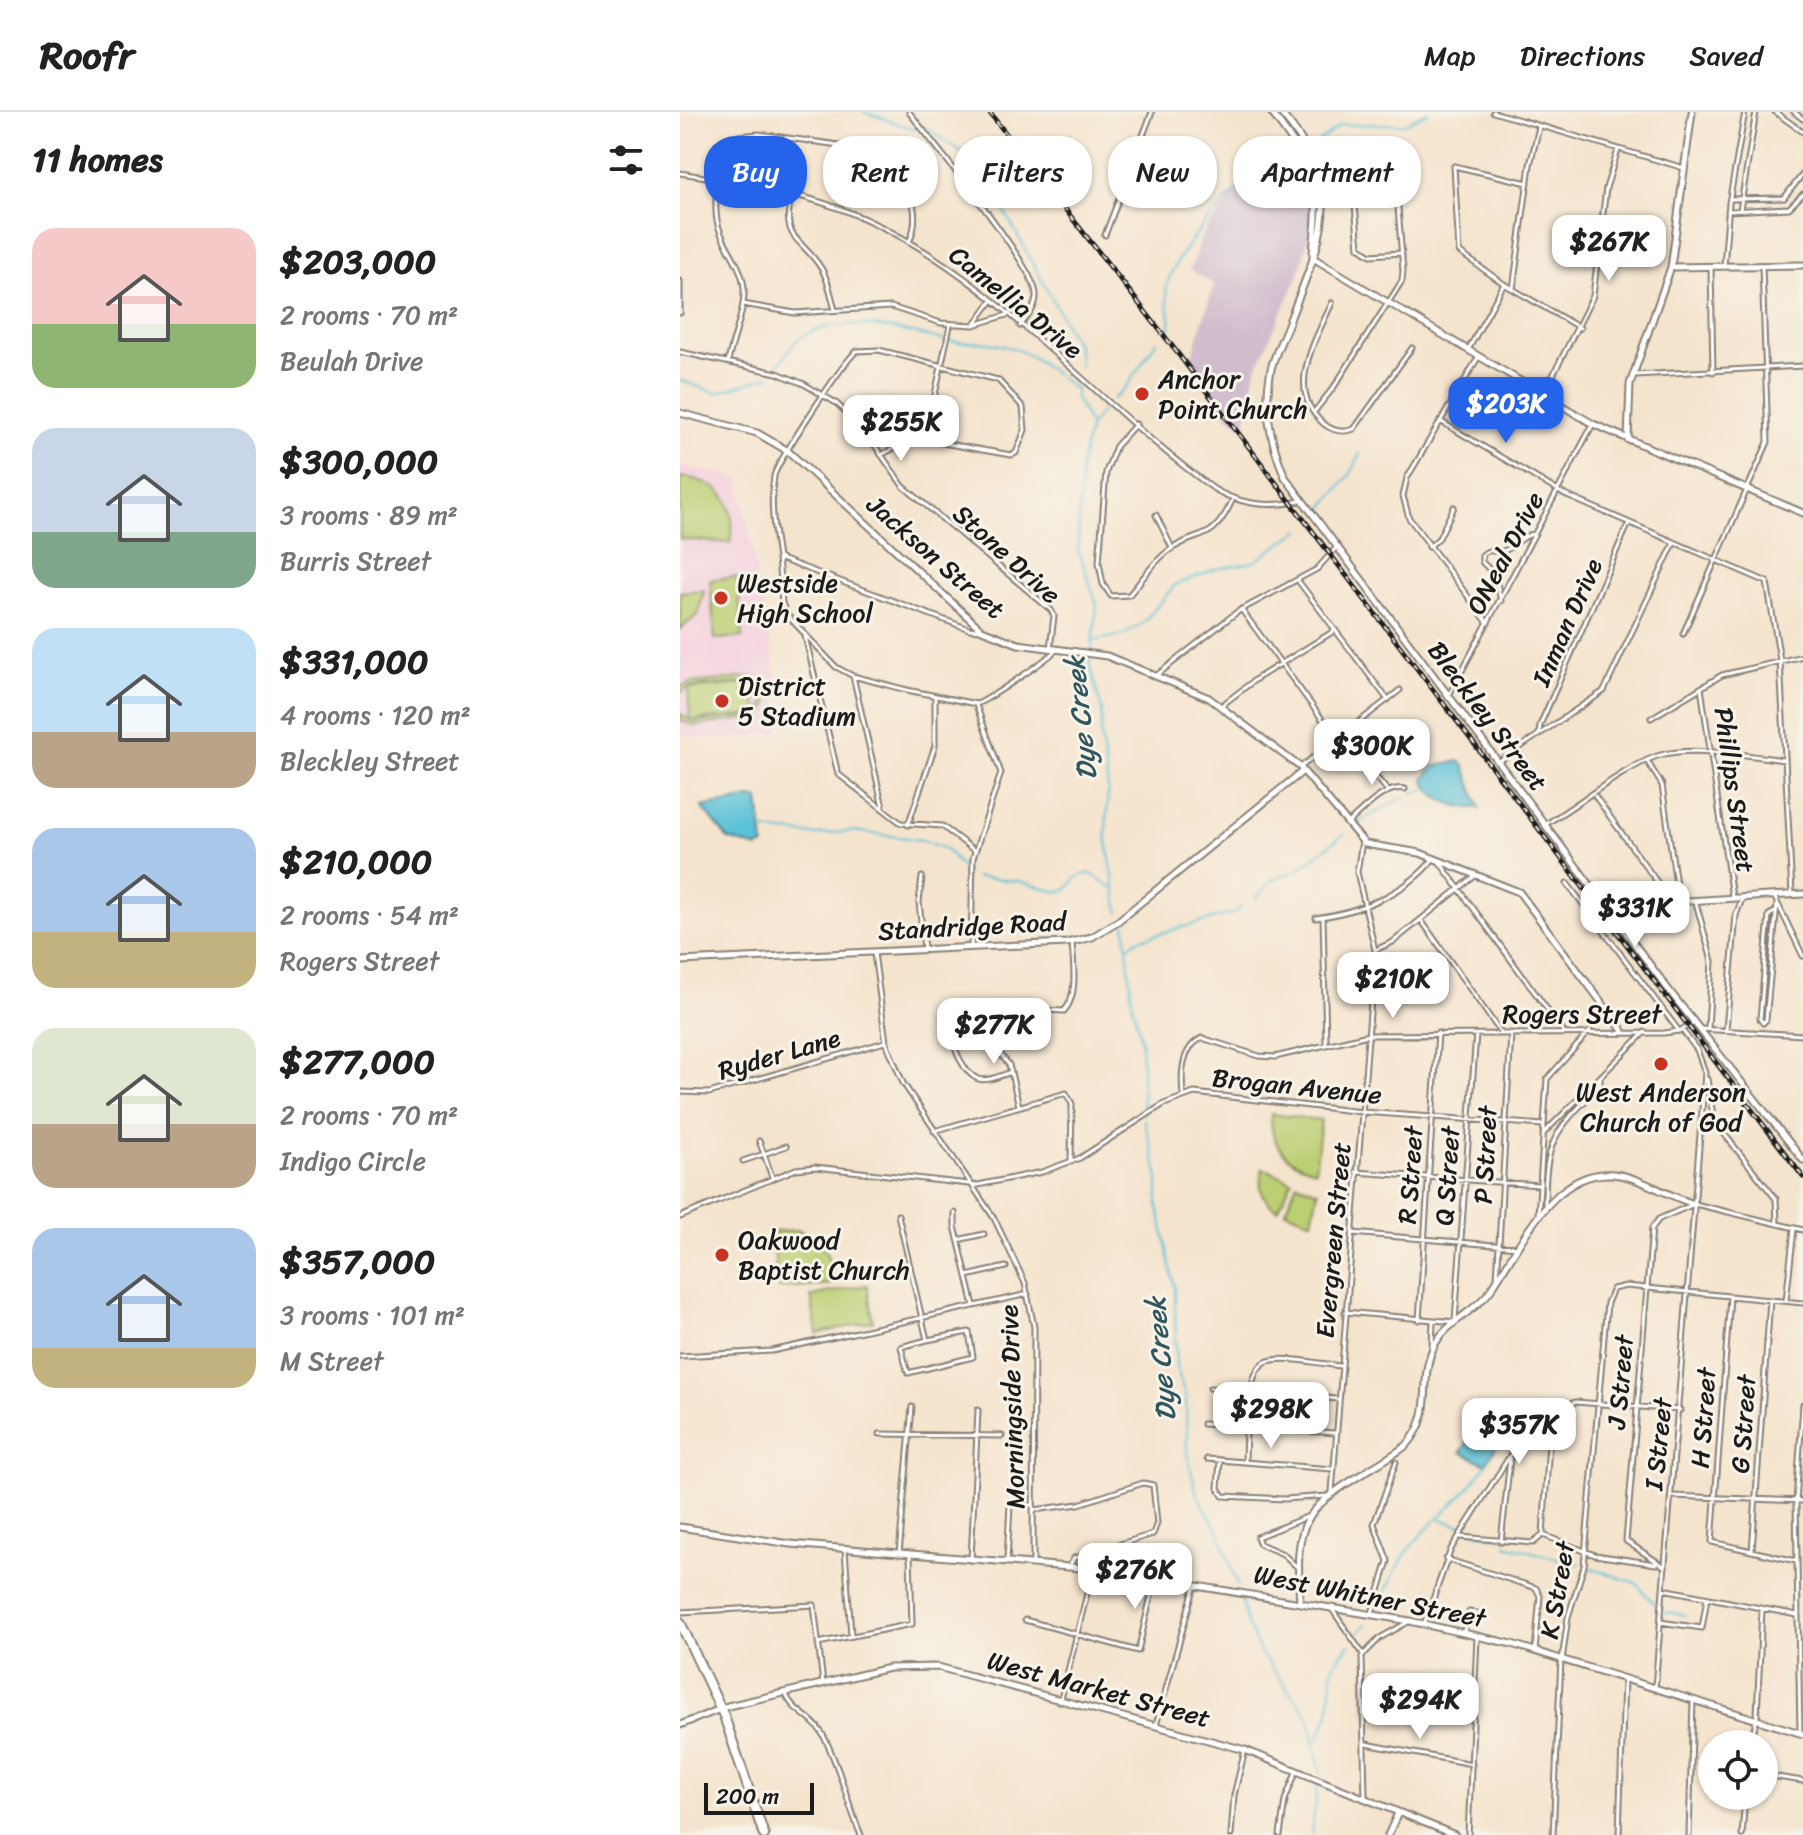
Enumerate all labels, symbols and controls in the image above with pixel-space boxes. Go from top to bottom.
text: Roofr [40,22,134,89]
text: Map [1424,31,1476,80]
text: Directions [1520,31,1645,80]
text: Saved [1689,31,1763,80]
text: 11 homes [32,130,163,190]
chip: Buy [704,136,807,208]
chip: Rent [823,136,938,208]
chip: Filters [954,136,1092,208]
chip: New [1108,136,1217,208]
chip: Apartment [1233,136,1421,208]
icon: filters [604,138,648,182]
pin: $267K [1553,215,1665,283]
text: $267K [1570,218,1648,264]
text: $203,000 [280,232,436,292]
street label: Camellia Drive [938,233,1094,371]
icon: home [96,260,192,356]
text: 2 rooms · 70 m² [280,292,458,338]
text: Beulah Drive [280,338,423,384]
place label: Anchor Point Church [1157,356,1307,432]
pin: $203K [1450,377,1562,445]
text: $203K [1466,380,1546,426]
marker: Anchor Point Church [1133,385,1151,403]
pin: $255K [845,395,957,463]
text: $255K [861,398,941,444]
text: $300,000 [280,432,438,492]
icon: home [96,460,192,556]
street label: Jackson Street [855,482,1016,631]
street label: ONeal Drive [1453,483,1557,623]
text: 3 rooms · 89 m² [280,492,458,538]
street label: Stone Drive [942,492,1072,616]
text: Burris Street [280,538,431,584]
street label: Inman Drive [1518,550,1616,694]
place label: Westside High School [737,560,873,636]
marker: Westside High School [712,589,730,607]
street label: Bleckley Street [1416,630,1560,802]
text: $331,000 [280,632,428,692]
water label: Dye Creek [1049,651,1111,783]
icon: home [96,660,192,756]
place label: District 5 Stadium [738,663,856,739]
text: 4 rooms · 120 m² [280,692,471,738]
marker: District 5 Stadium [713,692,731,710]
street label: Phillips Street [1701,704,1769,876]
pin: $300K [1316,719,1428,787]
text: $300K [1332,722,1412,768]
text: Bleckley Street [280,738,460,784]
text: $210,000 [280,832,432,892]
icon: home [96,860,192,956]
pin: $331K [1579,881,1691,949]
text: $331K [1598,884,1672,930]
text: 2 rooms · 54 m² [280,892,459,938]
street label: Standridge Road [877,898,1069,954]
text: Rogers Street [280,938,439,984]
pin: $210K [1337,952,1449,1020]
text: $210K [1355,955,1431,1001]
street label: Rogers Street [1502,991,1663,1037]
pin: $277K [938,998,1050,1066]
text: $277K [955,1001,1033,1047]
street label: Ryder Lane [712,1014,846,1093]
text: $277,000 [280,1032,435,1092]
street label: Brogan Avenue [1210,1054,1384,1118]
marker: West Anderson Church of God [1652,1055,1670,1073]
icon: home [96,1060,192,1156]
place label: West Anderson Church of God [1576,1069,1746,1145]
text: 2 rooms · 70 m² [280,1092,458,1138]
street label: P Street [1459,1103,1511,1205]
street label: R Street [1384,1123,1436,1226]
street label: Q Street [1421,1123,1474,1227]
text: Indigo Circle [280,1138,426,1184]
street label: Evergreen Street [1302,1140,1364,1340]
place label: Oakwood Baptist Church [738,1217,910,1293]
text: $357,000 [280,1232,435,1292]
marker: Oakwood Baptist Church [713,1246,731,1264]
icon: home [96,1260,192,1356]
text: 3 rooms · 101 m² [280,1292,465,1338]
water label: Dye Creek [1130,1293,1190,1423]
street label: Morningside Drive [985,1304,1039,1510]
street label: J Street [1593,1331,1647,1432]
text: M Street [280,1338,384,1384]
street label: H Street [1677,1365,1730,1470]
street label: G Street [1717,1372,1769,1475]
pin: $298K [1215,1382,1327,1450]
text: $298K [1231,1385,1311,1431]
street label: I Street [1630,1394,1686,1493]
pin: $357K [1463,1398,1575,1466]
text: $357K [1480,1401,1558,1447]
street label: K Street [1526,1536,1588,1642]
pin: $276K [1079,1543,1191,1611]
text: $276K [1096,1546,1174,1592]
street label: West Whitner Street [1250,1551,1491,1641]
street label: West Market Street [982,1637,1216,1741]
pin: $294K [1364,1673,1476,1741]
text: $294K [1380,1676,1460,1722]
map controls [1698,1730,1778,1810]
button: locate [1698,1730,1778,1810]
text: 200 m [716,1777,779,1816]
scale bar [704,1779,814,1815]

